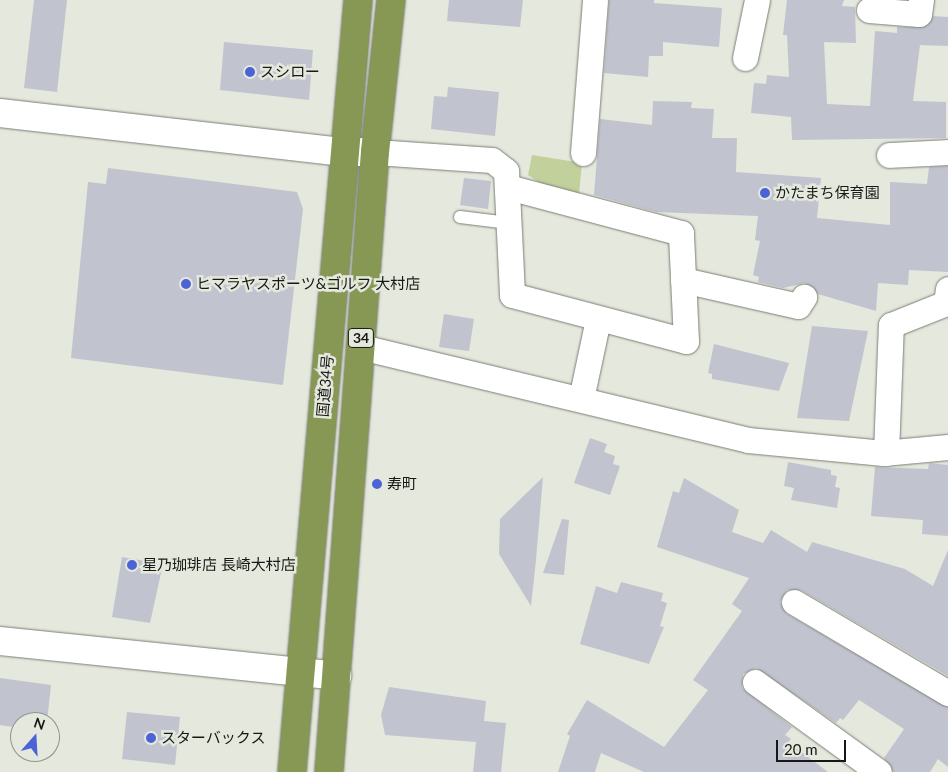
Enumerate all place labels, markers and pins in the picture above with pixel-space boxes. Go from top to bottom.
place label: スシロー [260,63,320,81]
marker: スシロー [244,66,256,78]
place label: かたまち保育園 [775,184,880,202]
marker: かたまち保育園 [759,187,771,199]
place label: ヒマラヤスポーツ&ゴルフ 大村店 [196,275,421,293]
marker: ヒマラヤスポーツ&ゴルフ 大村店 [180,278,192,290]
place label: 寿町 [387,475,417,493]
marker: 寿町 [371,478,383,490]
place label: 星乃珈琲店 長崎大村店 [142,556,296,574]
marker: 星乃珈琲店 長崎大村店 [126,559,138,571]
place label: スターバックス [161,729,266,747]
marker: スターバックス [145,732,157,744]

